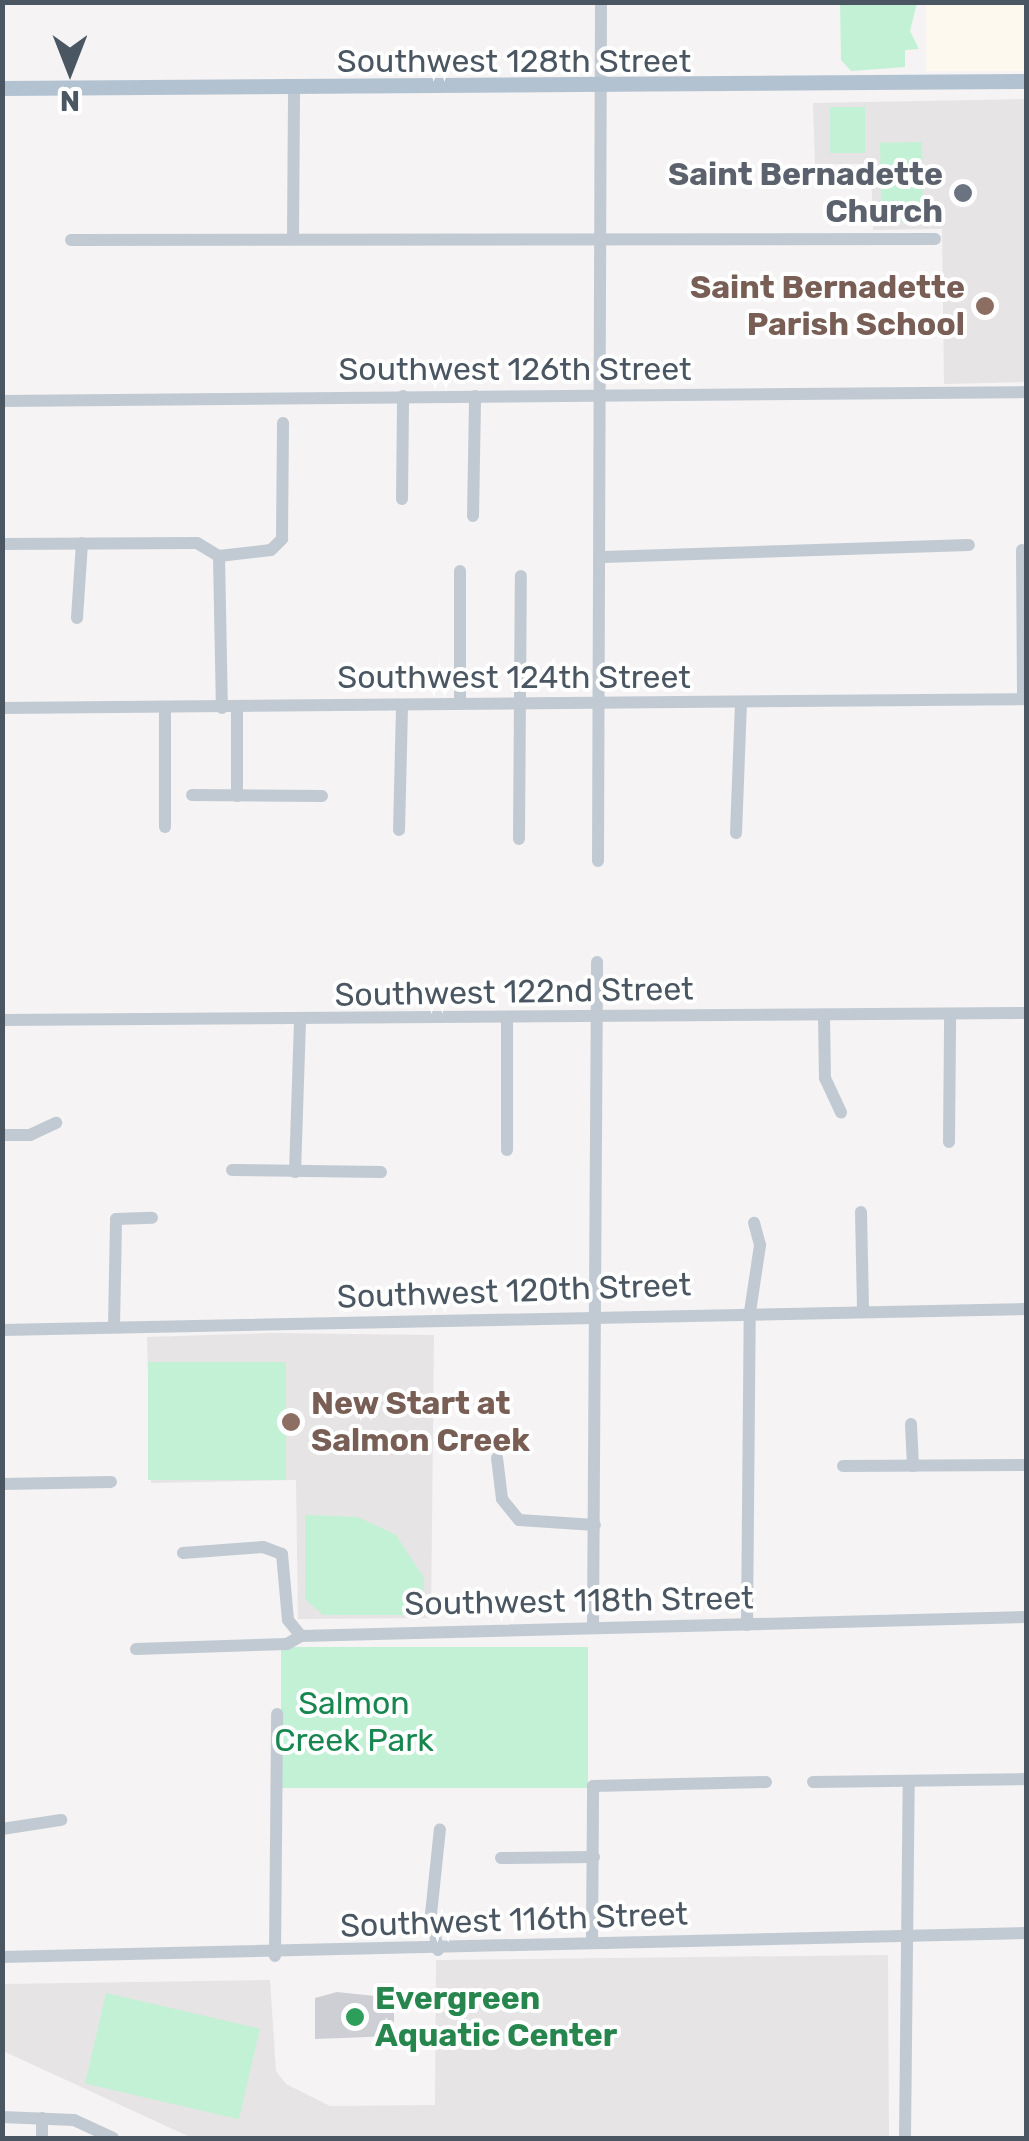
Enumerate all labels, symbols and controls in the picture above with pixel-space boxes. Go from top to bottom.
north arrow [20,20,120,120]
street label: Southwest 128th Street [337,42,691,80]
text: N [60,84,80,117]
place label: Saint Bernadette Church [668,156,943,231]
marker: Saint Bernadette Church [952,182,974,204]
place label: Saint Bernadette Parish School [690,269,965,344]
marker: Saint Bernadette Parish School [974,295,996,317]
street label: Southwest 126th Street [338,350,692,388]
street label: Southwest 124th Street [337,658,691,696]
street label: Southwest 122nd Street [334,970,694,1014]
street label: Southwest 120th Street [336,1266,692,1316]
place label: New Start at Salmon Creek [311,1385,530,1460]
marker: New Start at Salmon Creek [280,1411,302,1433]
street label: Southwest 118th Street [404,1579,754,1623]
park label: Salmon Creek Park [274,1685,434,1760]
street label: Southwest 116th Street [339,1895,689,1945]
place label: Evergreen Aquatic Center [375,1980,617,2055]
marker: Evergreen Aquatic Center [344,2006,366,2028]

